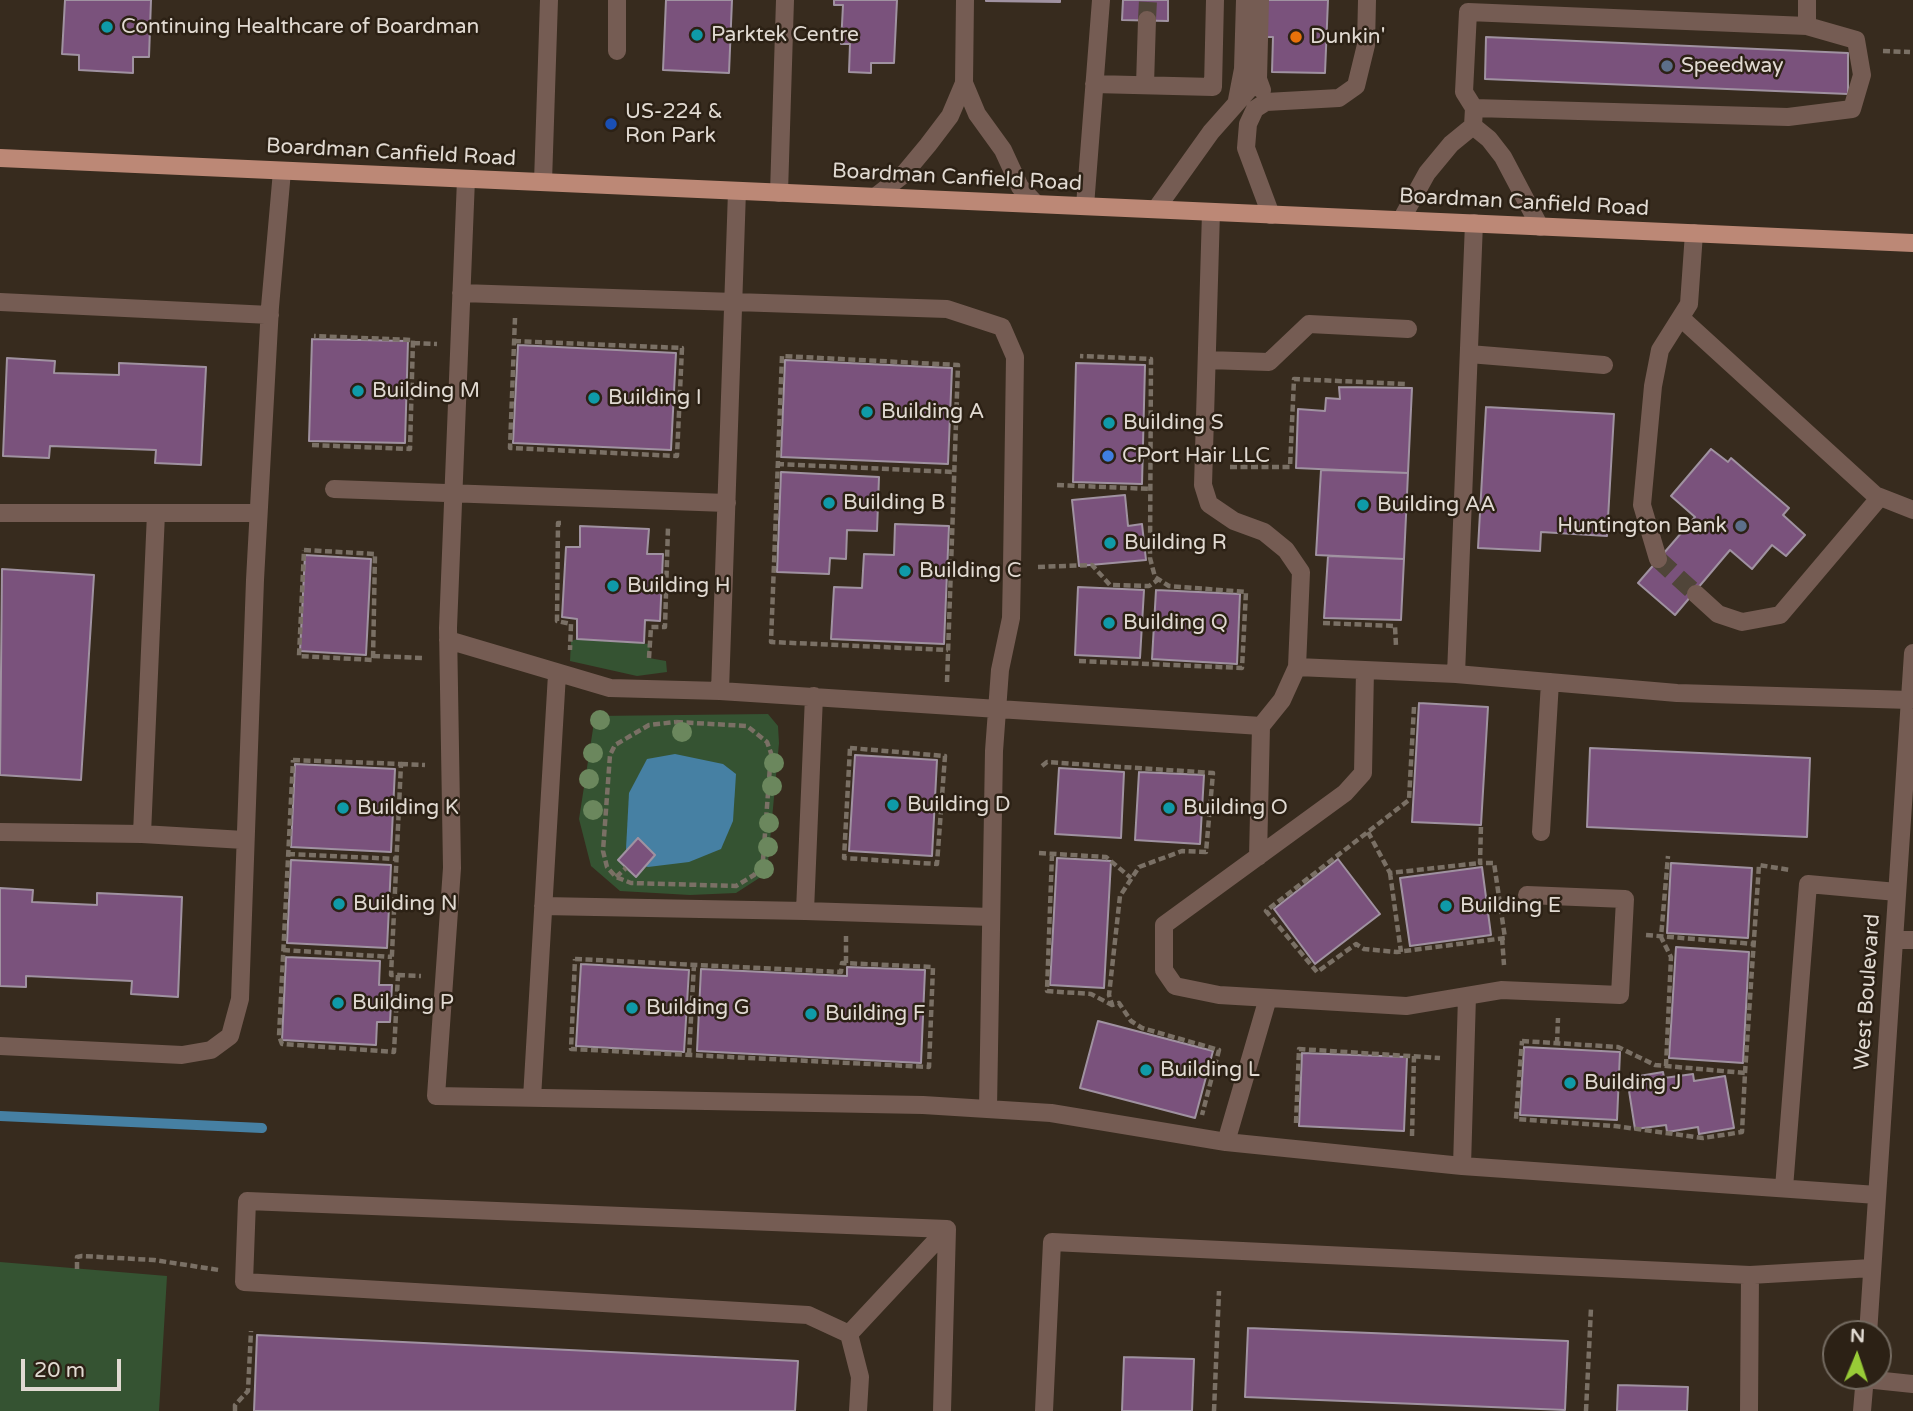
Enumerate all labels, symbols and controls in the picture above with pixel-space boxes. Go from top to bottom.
place label: Continuing Healthcare of Boardman [121,14,479,40]
marker: Continuing Healthcare of Boardman [99,19,115,35]
place label: Parktek Centre [711,22,859,48]
place label: Dunkin' [1310,24,1385,50]
marker: Parktek Centre [689,27,705,43]
marker: Dunkin' [1288,29,1304,45]
place label: Speedway [1681,53,1783,79]
marker: Speedway [1659,58,1675,74]
place label: US-224 & Ron Park [625,99,723,149]
marker: US-224 & Ron Park [603,116,619,132]
street label: Boardman Canfield Road [265,134,517,172]
street label: Boardman Canfield Road [831,159,1083,197]
street label: Boardman Canfield Road [1398,184,1650,222]
place label: Building M [372,378,480,404]
marker: Building M [350,383,366,399]
place label: Building I [608,385,702,411]
marker: Building I [586,390,602,406]
place label: Building A [881,399,984,425]
marker: Building A [859,404,875,420]
place label: Building S [1123,410,1224,436]
marker: Building S [1101,415,1117,431]
place label: CPort Hair LLC [1122,443,1270,469]
marker: CPort Hair LLC [1100,448,1116,464]
place label: Building B [843,490,945,516]
place label: Building AA [1377,492,1496,518]
marker: Building B [821,495,837,511]
marker: Building AA [1355,497,1371,513]
place label: Huntington Bank [1557,513,1727,539]
marker: Huntington Bank [1733,518,1749,534]
place label: Building R [1124,530,1227,556]
marker: Building R [1102,535,1118,551]
place label: Building C [919,558,1021,584]
marker: Building C [897,563,913,579]
place label: Building H [627,573,730,599]
marker: Building H [605,578,621,594]
place label: Building Q [1123,610,1228,636]
marker: Building Q [1101,615,1117,631]
place label: Building D [907,792,1010,818]
place label: Building K [357,795,459,821]
place label: Building O [1183,795,1288,821]
marker: Building D [885,797,901,813]
marker: Building K [335,800,351,816]
marker: Building O [1161,800,1177,816]
place label: Building N [353,891,457,917]
place label: Building E [1460,893,1561,919]
marker: Building N [331,896,347,912]
marker: Building E [1438,898,1454,914]
street label: West Boulevard [1850,913,1886,1071]
place label: Building P [352,990,454,1016]
marker: Building P [330,995,346,1011]
place label: Building G [646,995,750,1021]
marker: Building G [624,1000,640,1016]
place label: Building F [825,1001,925,1027]
marker: Building F [803,1006,819,1022]
place label: Building L [1160,1057,1260,1083]
marker: Building L [1138,1062,1154,1078]
place label: Building J [1584,1070,1681,1096]
marker: Building J [1562,1075,1578,1091]
north arrow [1822,1320,1892,1390]
text: N [1850,1325,1866,1347]
scale bar [24,1344,124,1388]
text: 20 m [34,1358,85,1383]

